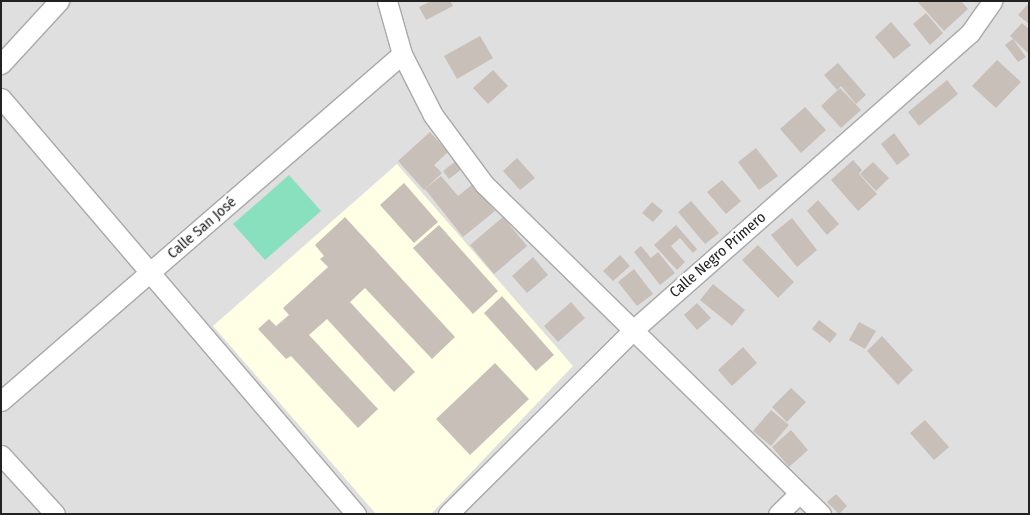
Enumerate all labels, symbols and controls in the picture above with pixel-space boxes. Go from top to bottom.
street label: Calle San José [164,193,240,263]
street label: Calle Negro Primero [666,208,770,302]

